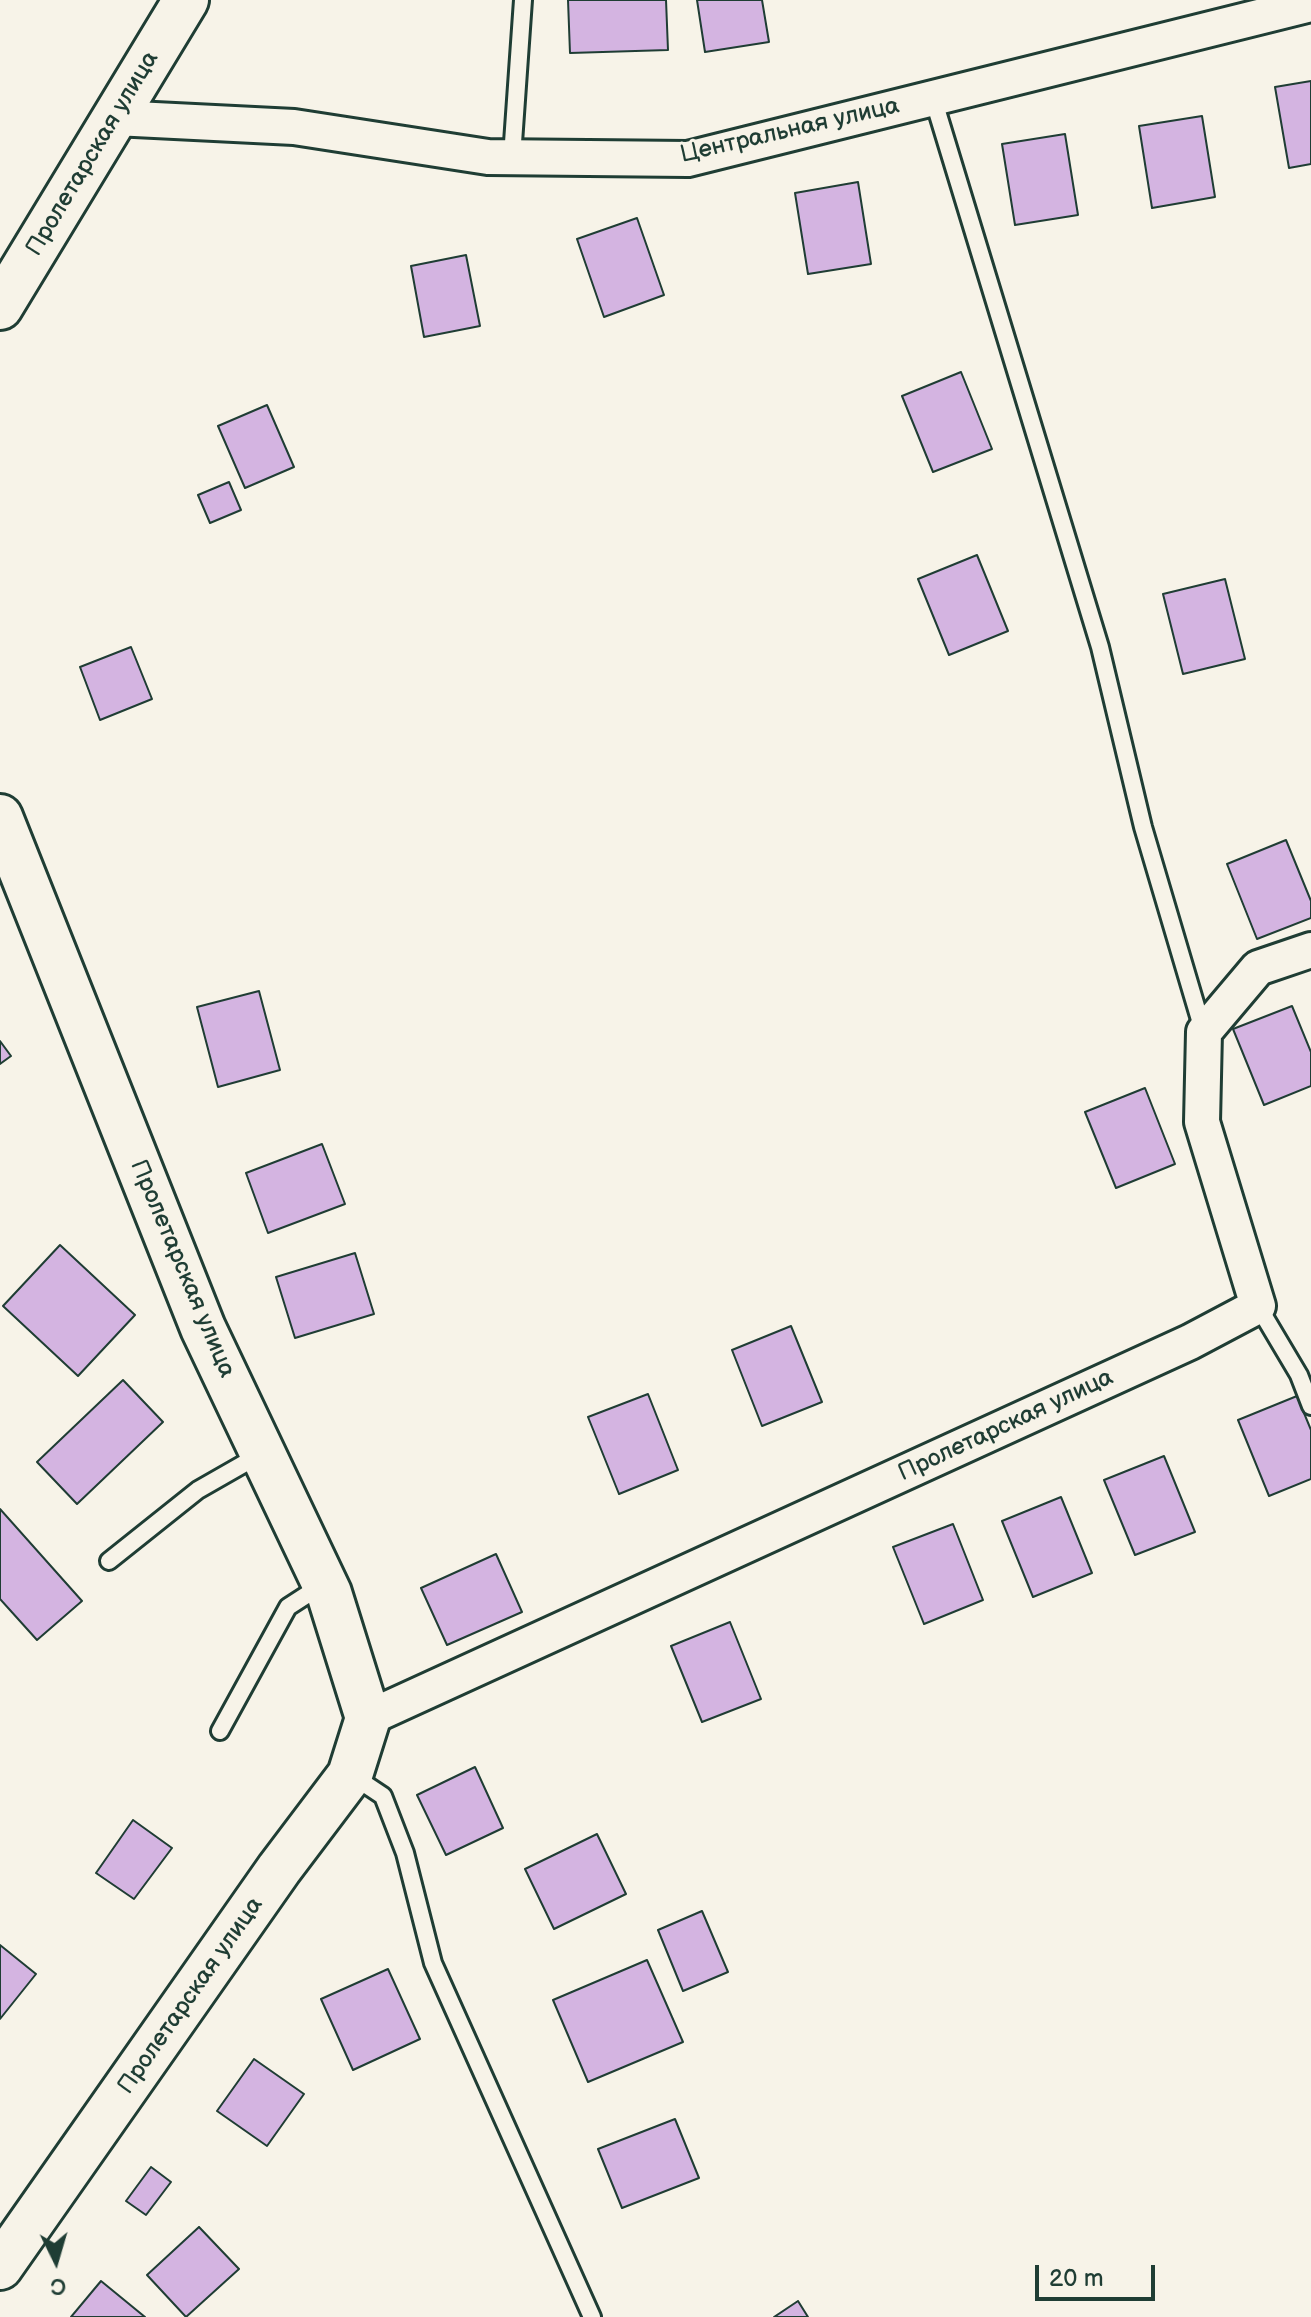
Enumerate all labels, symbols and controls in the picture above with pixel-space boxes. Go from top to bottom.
street label: Пролетарская улица [20,46,166,262]
street label: Центральная улица [678,92,902,170]
street label: Пролетарская улица [123,1156,241,1382]
street label: Пролетарская улица [894,1364,1118,1488]
street label: Пролетарская улица [112,1892,270,2100]
north arrow [16,2221,96,2301]
scale bar [1039,2249,1159,2299]
text: 20 m [1049,2264,1104,2293]
text: С [49,2271,67,2300]

